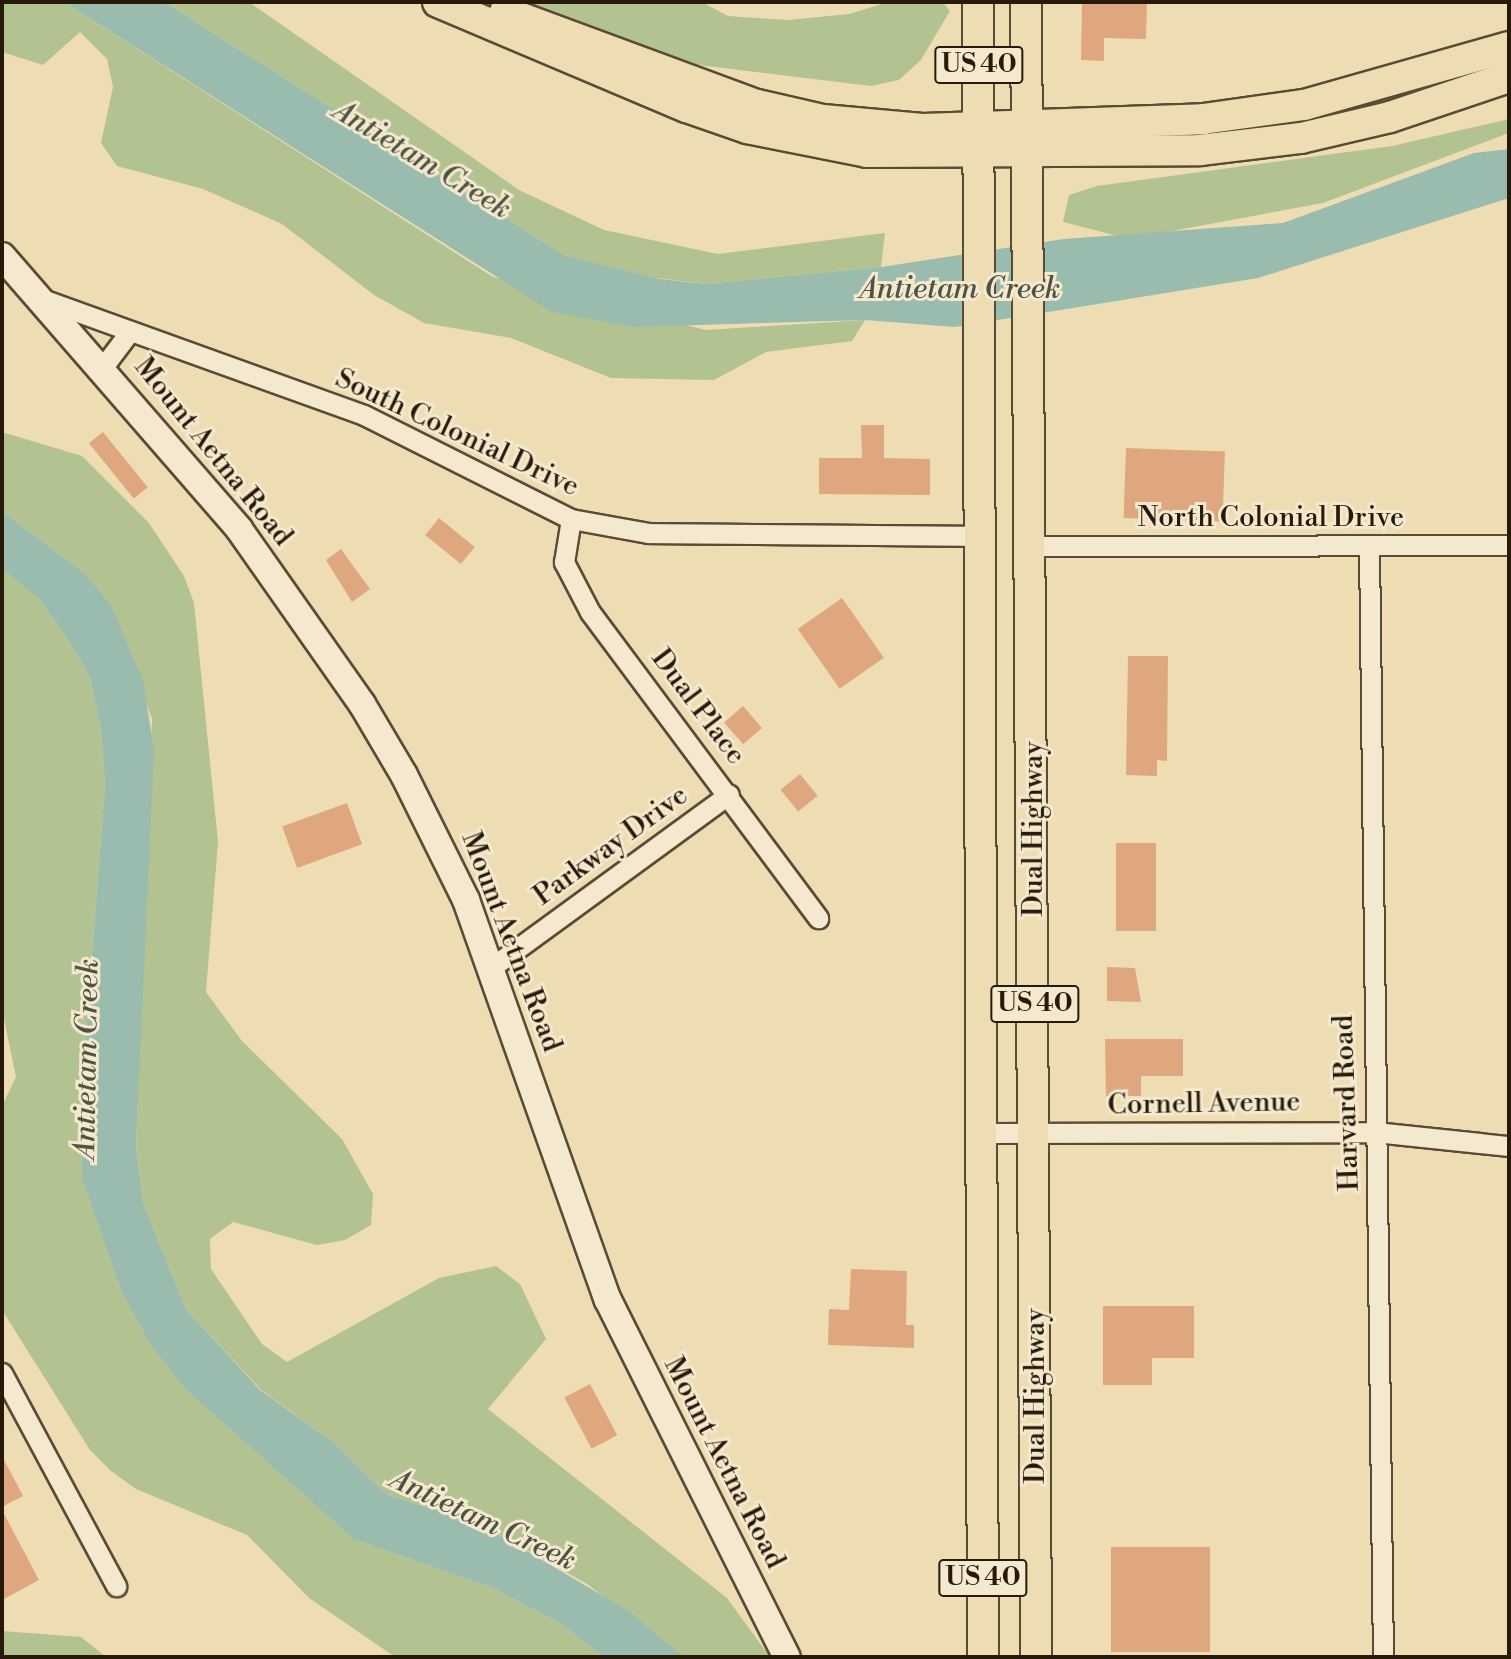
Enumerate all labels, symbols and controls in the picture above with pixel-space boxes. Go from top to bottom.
road number: US 40 [934,43,1024,88]
water label: Antietam Creek [327,93,517,227]
water label: Antietam Creek [860,271,1060,307]
street label: Mount Aetna Road [127,351,299,553]
street label: South Colonial Drive [330,362,584,504]
street label: North Colonial Drive [1138,501,1404,535]
street label: Dual Place [644,643,752,771]
street label: Dual Highway [1017,741,1051,917]
street label: Parkway Drive [527,779,695,913]
street label: Mount Aetna Road [454,827,568,1057]
water label: Antietam Creek [67,958,107,1160]
road number: US 40 [990,981,1080,1026]
street label: Harvard Road [1327,1014,1367,1192]
street label: Cornell Avenue [1107,1086,1301,1122]
street label: Dual Highway [1019,1308,1053,1484]
street label: Mount Aetna Road [656,1352,792,1574]
water label: Antietam Creek [384,1461,582,1579]
road number: US 40 [937,1555,1028,1600]

